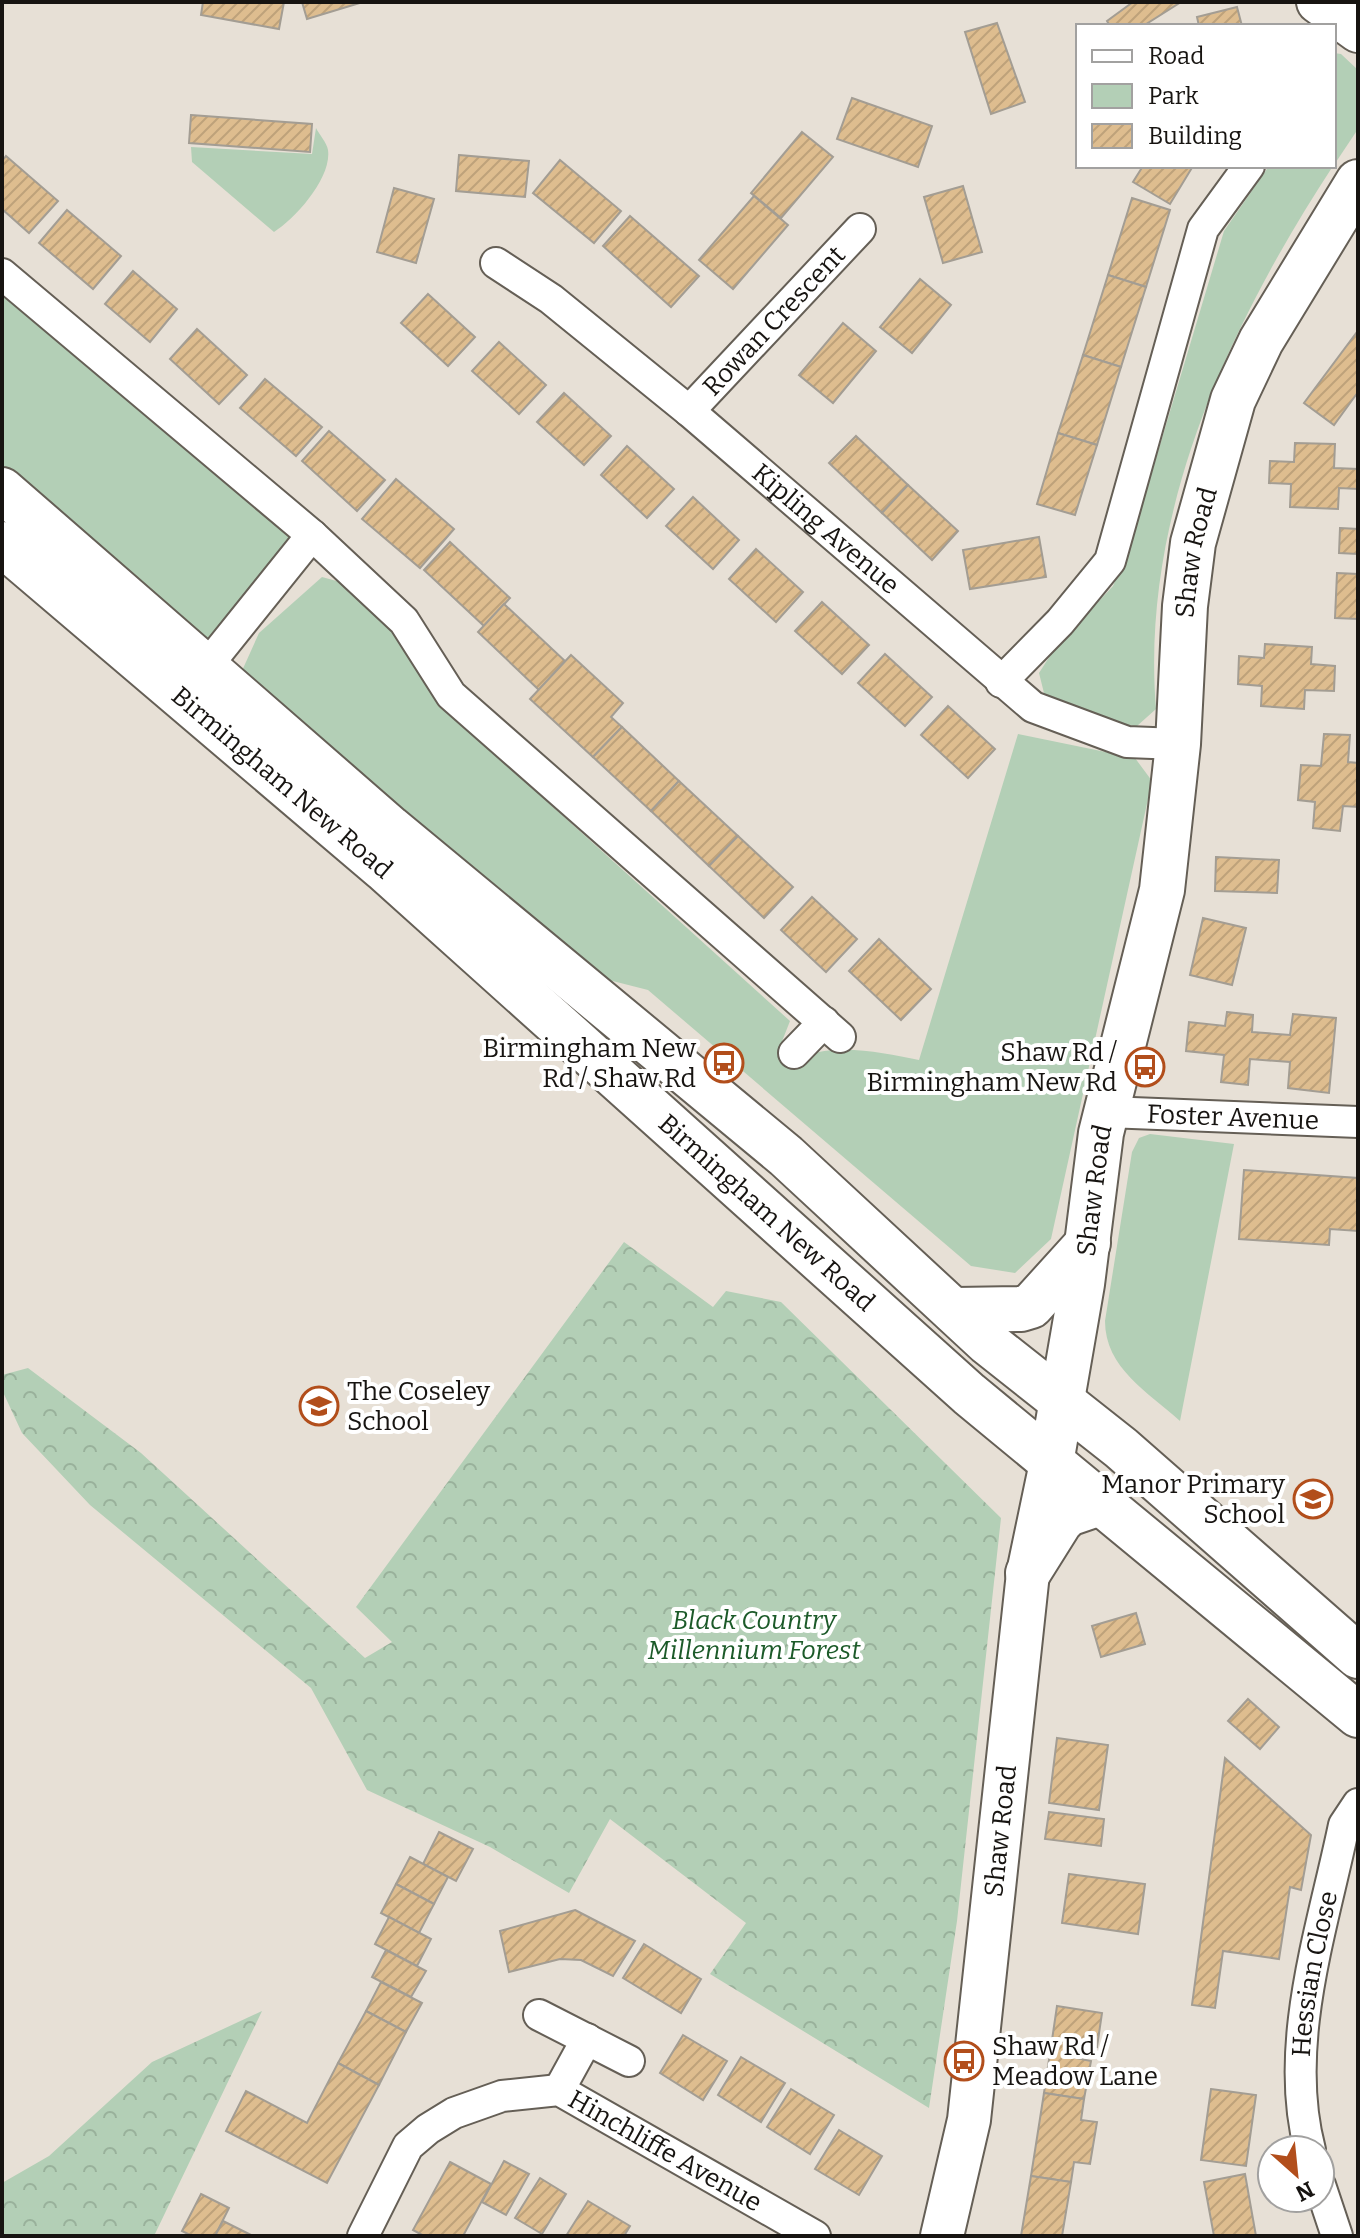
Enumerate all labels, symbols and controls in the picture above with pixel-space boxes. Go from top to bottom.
legend [1076,24,1336,168]
text: Road [1148,42,1204,70]
text: Park [1148,82,1199,110]
text: Building [1148,122,1242,150]
street label: Rowan Crescent [696,239,852,402]
street label: Kipling Avenue [746,457,906,601]
street label: Shaw Road [1169,484,1223,618]
street label: Birmingham New Road [166,680,399,885]
place label: Birmingham New Rd / Shaw Rd [483,1033,696,1094]
place label: Shaw Rd / Birmingham New Rd [866,1037,1118,1098]
bus stop icon: Birmingham New Rd / Shaw Rd [703,1042,745,1084]
bus stop icon: Shaw Rd / Birmingham New Rd [1124,1046,1166,1088]
street label: Foster Avenue [1146,1098,1320,1136]
street label: Birmingham New Road [652,1108,881,1318]
street label: Shaw Road [1070,1121,1118,1258]
place label: The Coseley School [347,1376,490,1437]
school or university icon: The Coseley School [298,1385,340,1427]
place label: Manor Primary School [1101,1469,1285,1530]
school or university icon: Manor Primary School [1292,1478,1334,1520]
park label: Black Country Millennium Forest [648,1605,861,1666]
street label: Shaw Road [978,1763,1023,1898]
street label: Hessian Close [1285,1888,1344,2058]
place label: Shaw Rd / Meadow Lane [992,2031,1158,2092]
bus stop icon: Shaw Rd / Meadow Lane [943,2040,985,2082]
street label: Hinchliffe Avenue [563,2083,767,2218]
north arrow [1256,2134,1336,2214]
text: N [1291,2175,1319,2207]

